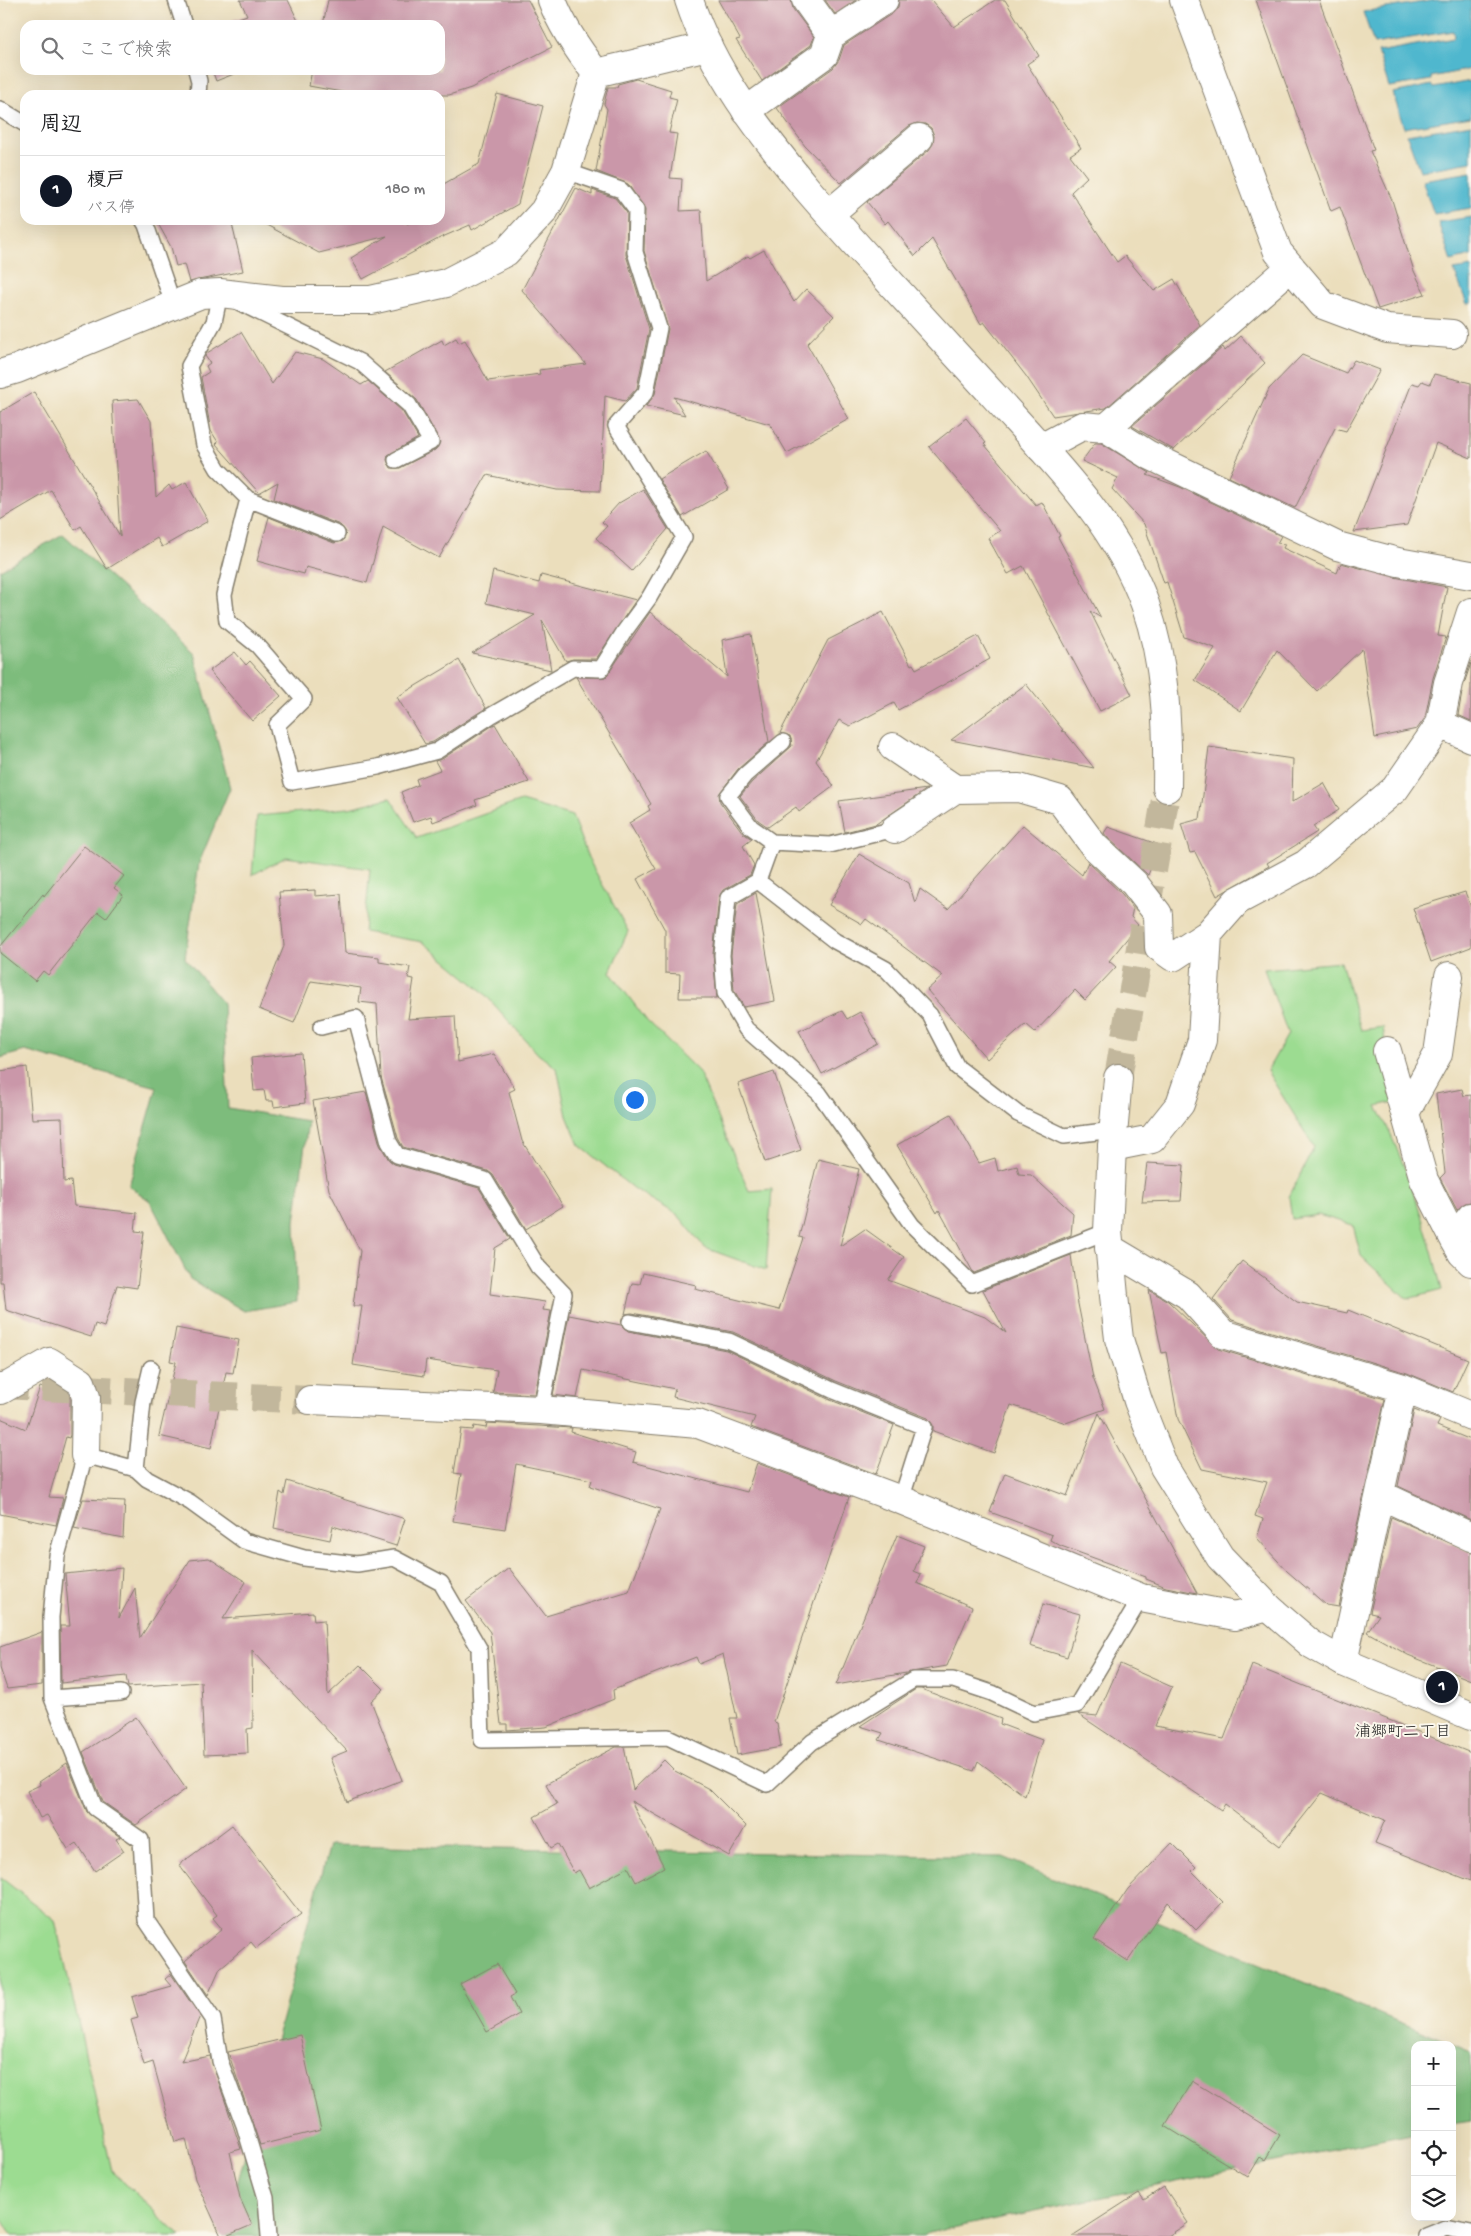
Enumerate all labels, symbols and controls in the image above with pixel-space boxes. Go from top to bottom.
search box [20,20,445,75]
icon: search [38,34,66,62]
text: ここで検索 [78,40,173,63]
text: 周辺 [40,114,82,139]
text: 榎戸 [87,170,125,193]
text: 1 [53,181,59,200]
text: 180 m [386,181,425,200]
text: バス停 [87,200,135,219]
your location [622,1087,648,1113]
pin: 1 [1426,1668,1458,1706]
district label: 浦郷町二丁目 [1355,1723,1451,1743]
map controls [1411,2041,1456,2221]
button: + [1411,2041,1456,2086]
button: − [1411,2086,1456,2131]
button: locate [1411,2131,1456,2176]
button: layers [1411,2176,1456,2221]

